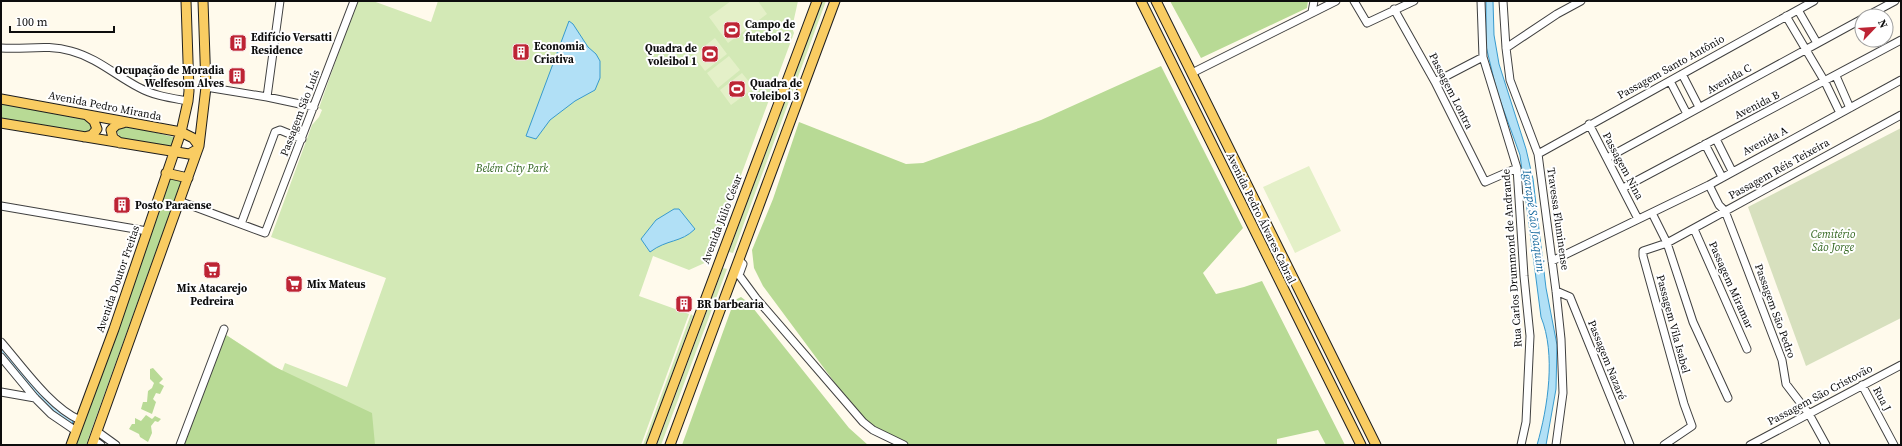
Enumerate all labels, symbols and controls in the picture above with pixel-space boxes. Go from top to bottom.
scale bar [10,8,114,34]
north arrow [1854,8,1894,48]
text: 100 m [16,14,48,30]
place label: Campo de futebol 2 [745,17,795,45]
text: N [1874,17,1891,31]
sports icon: Campo de futebol 2 [722,20,742,40]
place label: Edifício Versatti Residence [251,30,332,58]
street label: Passagem Santo Antônio [1615,31,1727,103]
building icon: Edifício Versatti Residence [228,33,248,53]
place label: Economia Criativa [534,39,585,67]
place label: Quadra de voleibol 1 [645,41,697,69]
building icon: Economia Criativa [511,42,531,62]
sports icon: Quadra de voleibol 1 [700,44,720,64]
street label: Passagem Lontra [1425,50,1477,132]
street label: Avenida C [1704,61,1754,97]
place label: Ocupação de Moradia Welfesom Alves [115,63,224,91]
building icon: Ocupação de Moradia Welfesom Alves [227,66,247,86]
street label: Passagem São Luís [277,67,323,158]
place label: Quadra de voleibol 3 [749,76,802,104]
sports icon: Quadra de voleibol 3 [727,79,747,99]
street label: Avenida B [1732,87,1782,123]
street label: Avenida Pedro Miranda [47,88,163,124]
street label: Avenida A [1740,123,1791,159]
street label: Passagem Nina [1599,130,1647,203]
street label: Passagem Réis Teixeira [1726,135,1832,203]
street label: Avenida Pedro Álvares Cabral [1223,150,1299,286]
park label: Belém City Park [475,161,549,176]
street label: Travessa Fluminense [1543,167,1573,272]
street label: Rua Carlos Drummond de Andrande [1498,168,1526,348]
water label: Igarapé São Joaquim [1519,168,1549,273]
street label: Avenida Júlio César [698,172,746,266]
building icon: Posto Paraense [112,195,132,215]
place label: Posto Paraense [135,198,212,213]
street label: Avenida Doutor Freitas [93,223,143,335]
park label: Cemitério São Jorge [1811,227,1856,255]
street label: Passagem Miramar [1705,239,1757,331]
supermarket icon: Mix Atacarejo Pedreira [202,260,222,280]
street label: Passagem São Pedro [1751,262,1799,360]
street label: Passagem Vila Isabel [1653,273,1693,375]
supermarket icon: Mix Mateus [284,274,304,294]
place label: Mix Mateus [307,277,366,292]
place label: Mix Atacarejo Pedreira [177,281,247,309]
building icon: BR barbearia [674,294,694,314]
place label: BR barbearia [697,297,764,312]
street label: Passagem Nazaré [1584,318,1630,403]
street label: Passagem São Cristovão [1765,361,1875,429]
street label: Rua J [1869,384,1895,414]

